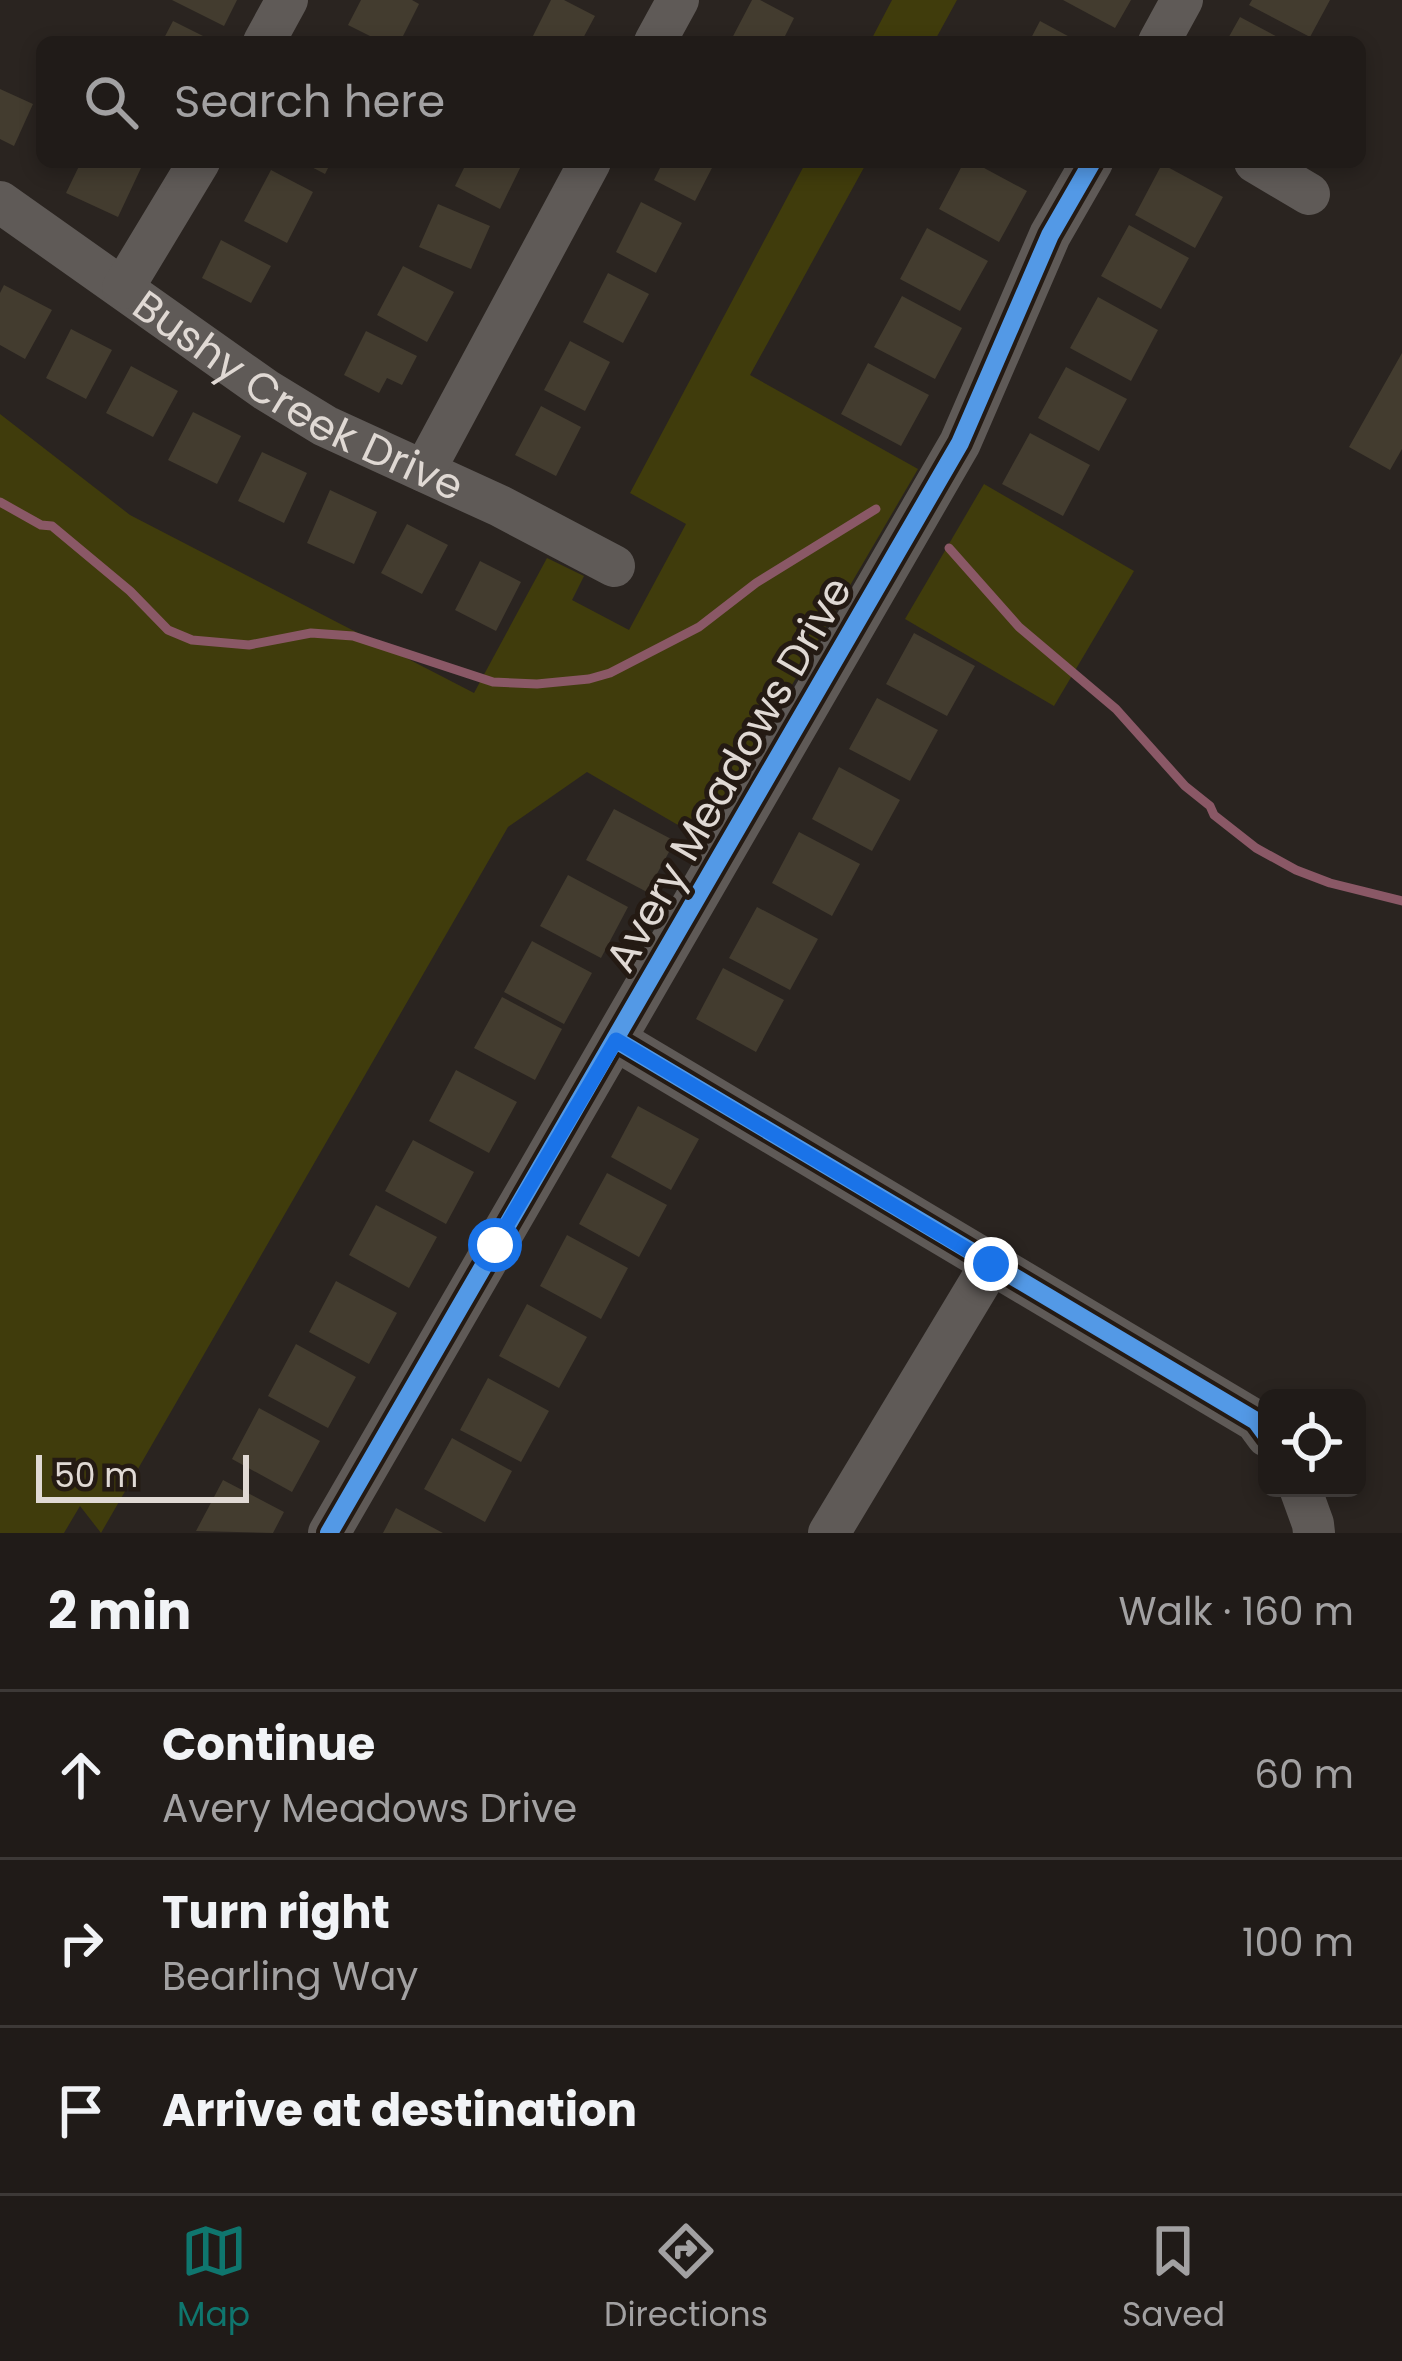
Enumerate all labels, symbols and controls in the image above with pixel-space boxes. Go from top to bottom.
search box [36,36,1366,168]
icon: search [78,69,144,135]
text: Search here [174,70,445,133]
street label: Bushy Creek Drive [121,276,473,515]
street label: Avery Meadows Drive [591,566,866,983]
route start [468,1218,522,1272]
route end [964,1237,1018,1291]
map controls [1258,1389,1366,1497]
button: locate [1258,1389,1366,1497]
scale bar [36,1449,249,1502]
text: 50 m [54,1452,138,1499]
text: 2 min [48,1575,191,1647]
text: Walk · 160 m [1118,1584,1354,1639]
text: Continue [162,1713,375,1776]
icon: ahead [48,1742,114,1808]
text: 60 m [1254,1747,1354,1802]
text: Avery Meadows Drive [162,1781,577,1836]
text: Turn right [162,1881,390,1944]
icon: right [48,1910,114,1976]
text: 100 m [1242,1915,1354,1970]
text: Bearling Way [162,1949,418,2004]
icon: arrive [48,2078,114,2144]
text: Arrive at destination [162,2079,637,2142]
tab: Map [177,2218,250,2340]
tab: Directions [604,2218,768,2340]
tab: Saved [1122,2218,1225,2340]

